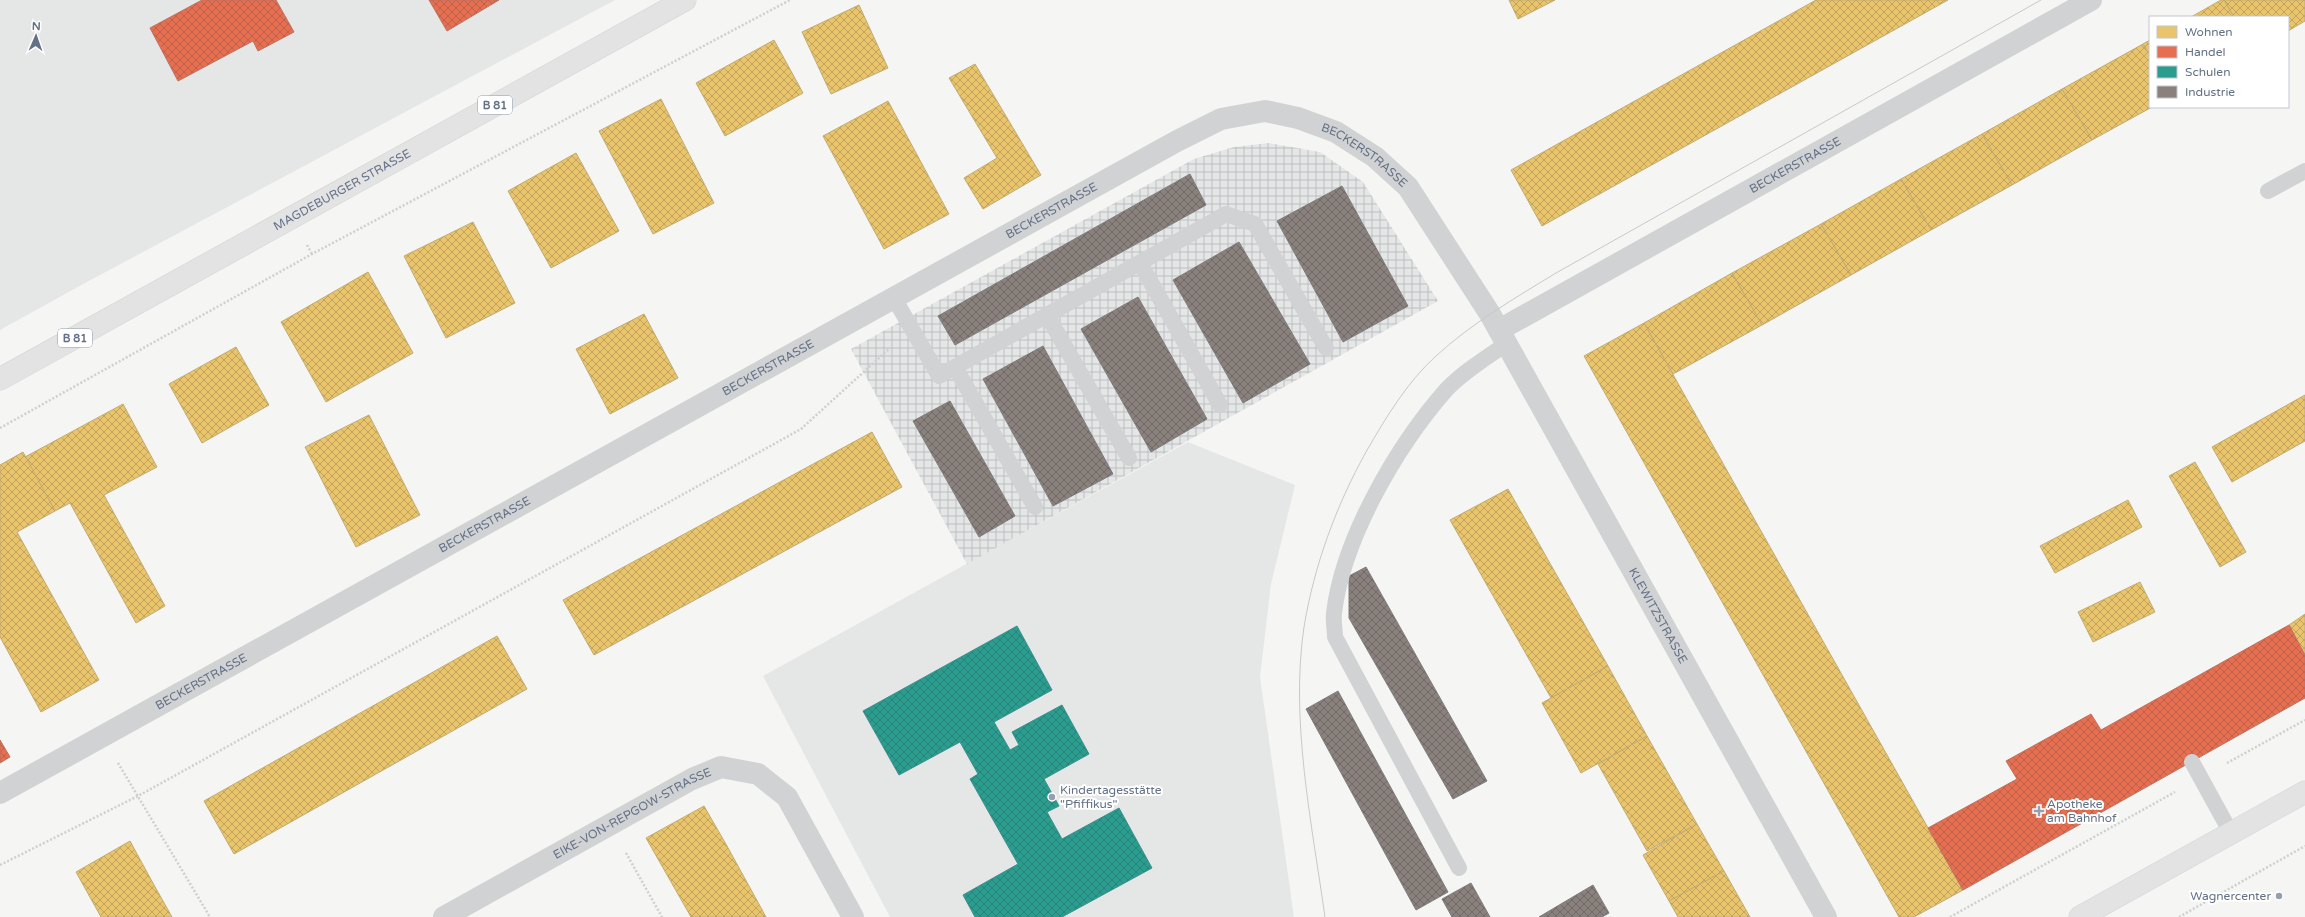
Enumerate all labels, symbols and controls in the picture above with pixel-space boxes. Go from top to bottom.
north arrow [16,16,56,56]
legend [2149,16,2289,108]
text: N [32,20,41,33]
text: Wohnen [2185,25,2233,39]
text: Handel [2185,45,2225,59]
text: Schulen [2185,65,2230,79]
text: Industrie [2185,85,2235,99]
road number: B 81 [478,96,512,114]
street label: BECKERSTRASSE [1319,120,1411,190]
street label: BECKERSTRASSE [1747,134,1844,196]
street label: MAGDEBURGER STRASSE [271,146,414,233]
street label: BECKERSTRASSE [1003,179,1100,242]
road number: B 81 [58,329,92,347]
street label: BECKERSTRASSE [720,336,817,399]
street label: BECKERSTRASSE [436,493,533,556]
street label: KLEWITZSTRASSE [1626,565,1690,666]
street label: BECKERSTRASSE [153,650,250,713]
street label: EIKE-VON-REPGOW-STRASSE [551,765,714,862]
place label: Kindertagesstätte "Pfiffikus" [1060,783,1162,811]
marker: Kindertagesstätte "Pfiffikus" [1047,792,1057,802]
place label: Apotheke am Bahnhof [2047,797,2117,825]
marker: Apotheke am Bahnhof [2034,806,2044,816]
place label: Wagnercenter [2190,889,2271,903]
marker: Wagnercenter [2274,891,2284,901]

